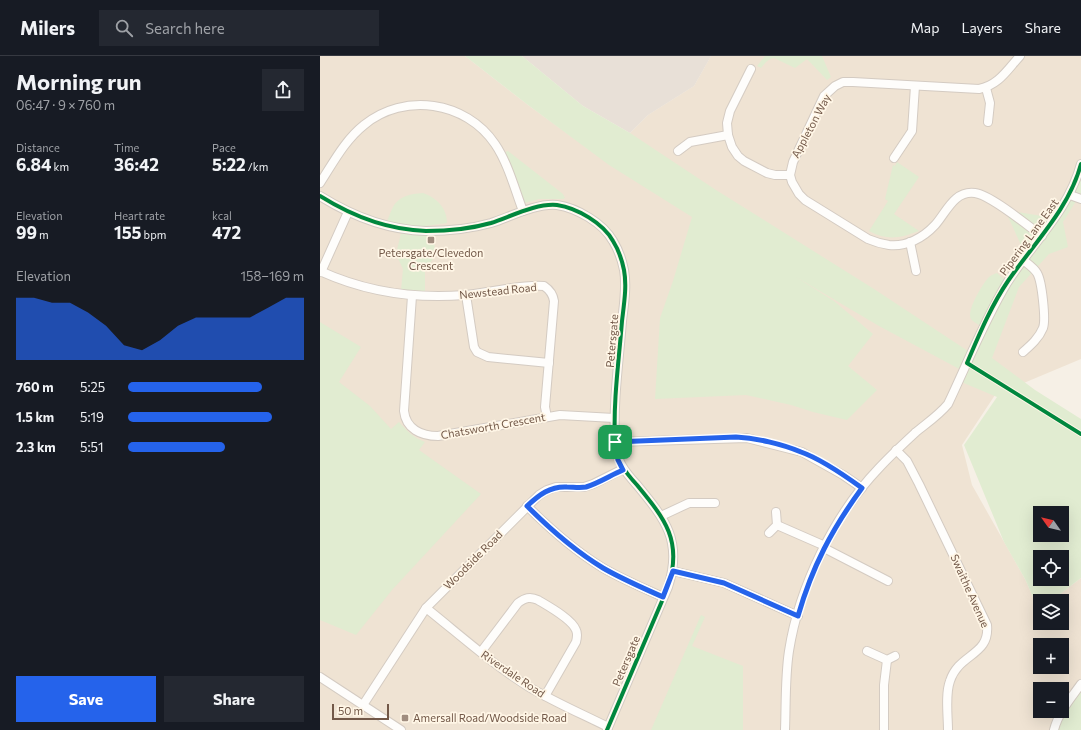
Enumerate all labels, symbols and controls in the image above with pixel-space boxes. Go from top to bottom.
search box [99,10,379,46]
text: Milers [20,16,75,39]
icon: search [113,17,135,39]
text: Search here [145,19,225,37]
text: Map [911,19,939,36]
text: Layers [961,19,1003,36]
text: Share [1025,19,1061,36]
text: Morning run [16,68,142,95]
button: share [262,69,304,111]
street label: Appleton Way [788,91,833,160]
text: 06:47 · 9 × 760 m [16,97,115,113]
text: Distance [16,141,60,154]
text: Time [114,141,139,154]
text: Pace [212,141,236,154]
text: 6.84 [16,154,51,175]
text: 36:42 [114,154,159,175]
text: 5:22 [212,154,246,175]
text: km [51,160,69,173]
text: /km [246,160,268,173]
street label: Pipering Lane East [996,195,1061,278]
text: Elevation [16,209,62,222]
text: Heart rate [114,209,165,222]
text: kcal [212,209,232,222]
text: 99 [16,222,37,243]
text: 155 [114,222,142,243]
text: 472 [212,222,241,243]
text: m [37,228,49,241]
text: bpm [142,228,166,241]
marker: Petersgate/Clevedon Crescent [426,235,436,245]
place label: Petersgate/Clevedon Crescent [379,246,483,272]
text: Elevation [16,268,71,284]
text: 158–169 m [240,268,304,284]
street label: Newstead Road [459,280,537,301]
street label: Petersgate [603,313,620,368]
text: 760 m [16,379,54,395]
text: 5:25 [80,379,105,395]
text: 1.5 km [16,409,54,425]
text: 5:19 [80,409,104,425]
street label: Chatsworth Crescent [440,410,547,441]
pin [598,425,632,459]
icon: arrive [604,431,626,453]
text: 2.3 km [16,439,56,455]
text: 5:51 [80,439,104,455]
north arrow [1033,506,1069,542]
map controls [1033,506,1069,718]
street label: Woodside Road [441,528,505,592]
button: locate [1033,550,1069,586]
street label: Swaithe Avenue [948,552,993,630]
button: layers [1033,594,1069,630]
street label: Petersgate [609,633,642,688]
button: + [1033,638,1069,674]
street label: Riverdale Road [479,647,548,700]
button: Save [16,676,156,722]
button: Share [164,676,304,722]
button: − [1033,682,1069,718]
scale bar [332,702,389,721]
text: 50 m [338,704,363,717]
place label: Amersall Road/Woodside Road [413,711,567,724]
marker: Amersall Road/Woodside Road [400,713,410,723]

